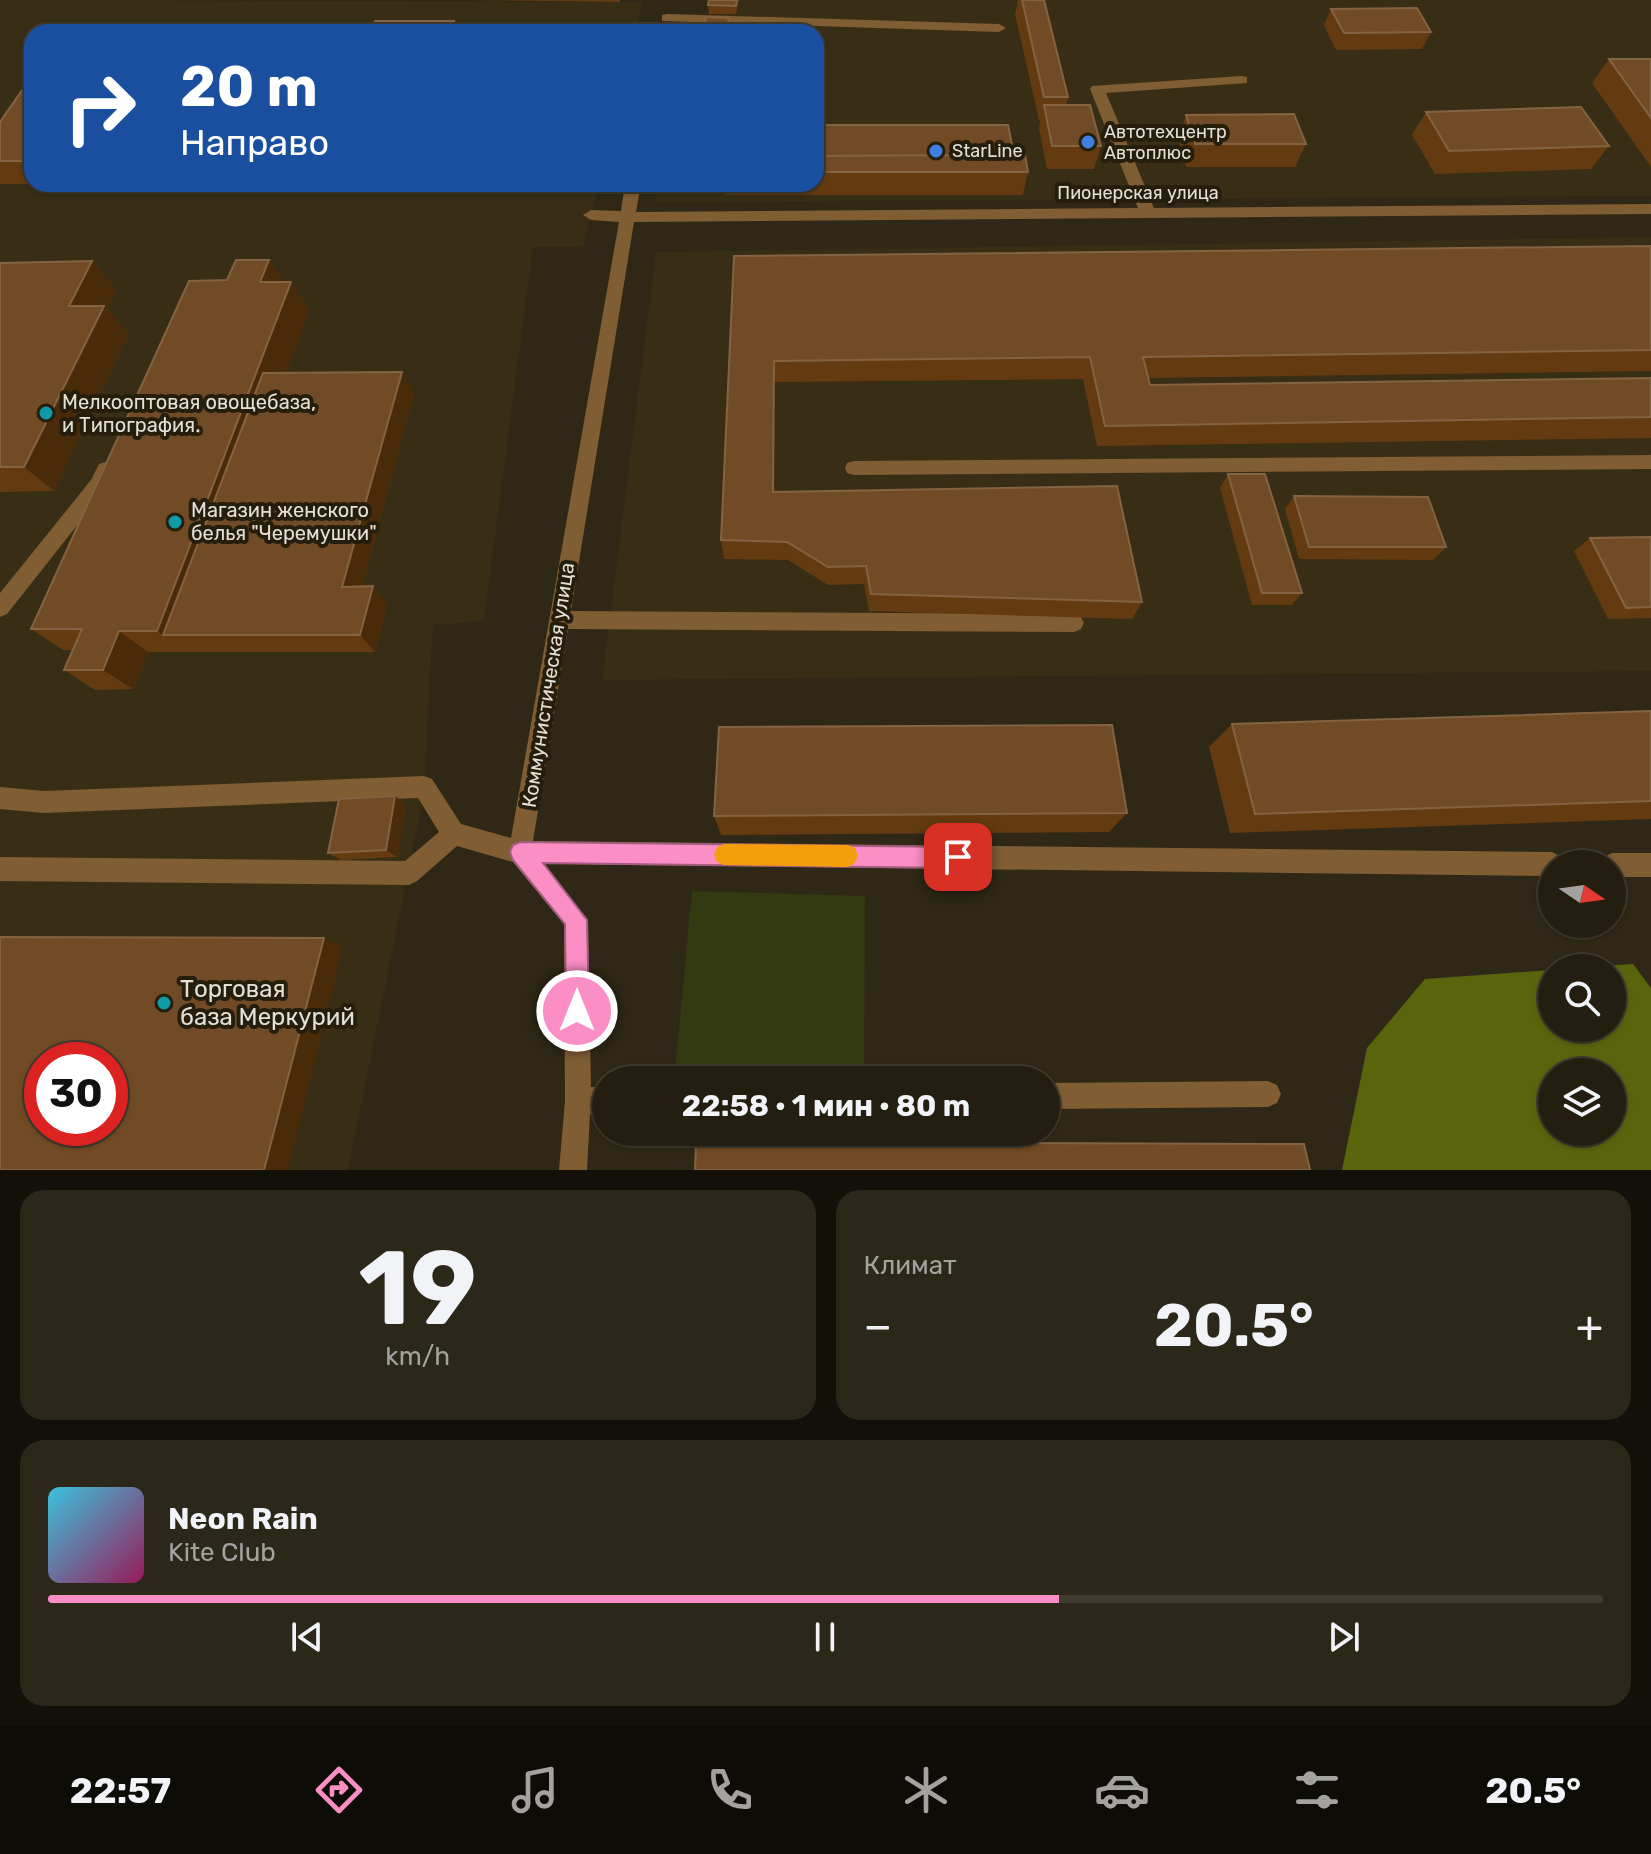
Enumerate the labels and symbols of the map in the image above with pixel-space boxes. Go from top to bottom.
place label: Автотехцентр Автоплюс [1104,121,1227,164]
marker: Автотехцентр Автоплюс [1079,133,1097,151]
place label: StarLine [952,140,1023,162]
marker: StarLine [927,142,945,160]
street label: Пионерская улица [1057,182,1219,204]
place label: Мелкооптовая овощебаза, и Типография. [62,390,316,437]
marker: Мелкооптовая овощебаза, и Типография. [37,404,55,422]
place label: Магазин женского белья "Черемушки" [191,498,377,545]
marker: Магазин женского белья "Черемушки" [166,513,184,531]
street label: Коммунистическая улица [517,561,579,809]
pin [924,823,992,891]
north arrow [1538,850,1626,938]
position arrow [535,969,619,1053]
place label: Торговая база Меркурий [180,975,355,1031]
marker: Торговая база Меркурий [155,994,173,1012]
speed limit sign: 30 [24,1042,128,1146]

